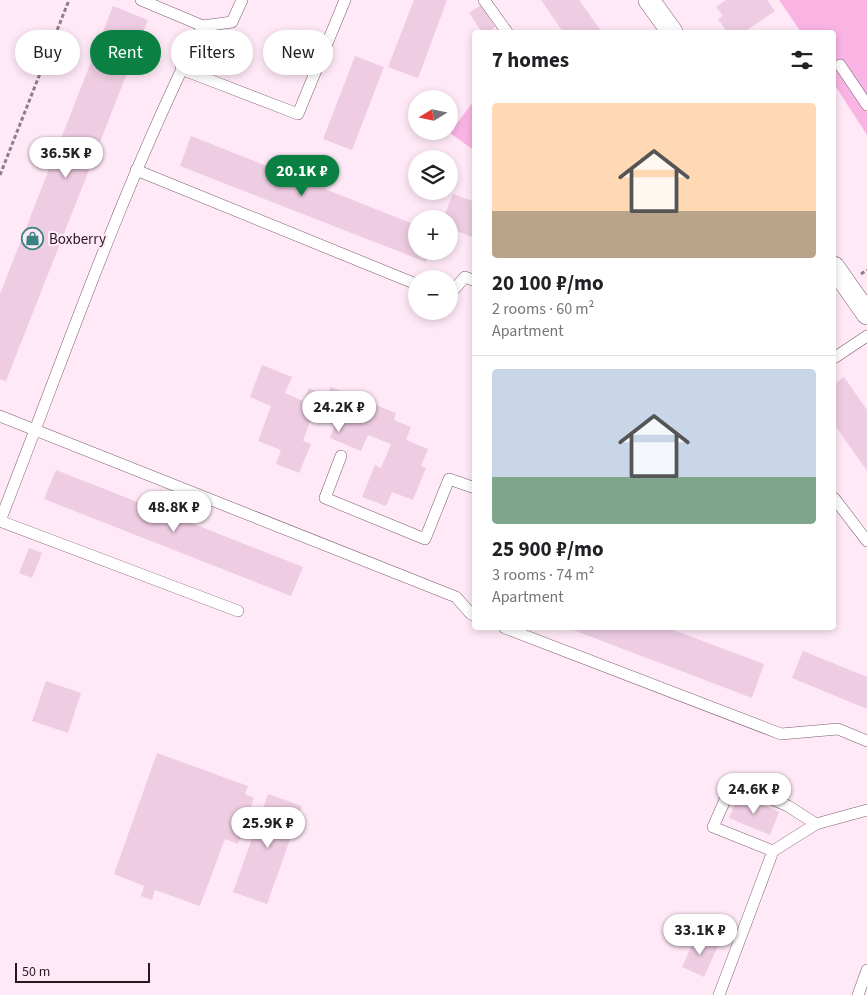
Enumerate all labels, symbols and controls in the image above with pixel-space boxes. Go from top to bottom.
chip: Buy [15,30,80,75]
chip: Rent [90,30,161,75]
chip: Filters [171,30,253,75]
chip: New [263,30,333,75]
text: 7 homes [492,45,569,75]
icon: filters [788,46,816,74]
north arrow [408,90,458,140]
map controls [408,90,458,320]
pin: 36.5K ₽ [20,136,112,179]
icon: home [609,136,699,226]
text: 36.5K ₽ [40,142,92,164]
button: layers [408,150,458,200]
pin: 20.1K ₽ [256,154,348,197]
text: 20.1K ₽ [276,160,328,182]
button: + [408,210,458,260]
shop icon: Boxberry [21,227,45,251]
place label: Boxberry [49,229,106,250]
text: 20 100 ₽/mo [492,268,604,298]
button: − [408,270,458,320]
text: 2 rooms · 60 m² [492,298,594,320]
text: Apartment [492,320,564,342]
pin: 24.2K ₽ [293,390,385,433]
text: 24.2K ₽ [313,396,365,418]
icon: home [609,401,699,491]
pin: 48.8K ₽ [128,490,220,533]
text: 48.8K ₽ [148,496,200,518]
text: 25 900 ₽/mo [492,534,604,564]
text: 3 rooms · 74 m² [492,564,594,586]
text: Apartment [492,586,564,608]
pin: 24.6K ₽ [708,772,800,815]
text: 24.6K ₽ [728,778,780,800]
pin: 25.9K ₽ [222,806,314,849]
text: 25.9K ₽ [242,812,294,834]
pin: 33.1K ₽ [654,914,746,956]
text: 33.1K ₽ [674,919,726,941]
scale bar [15,960,150,983]
text: 50 m [22,962,50,982]

